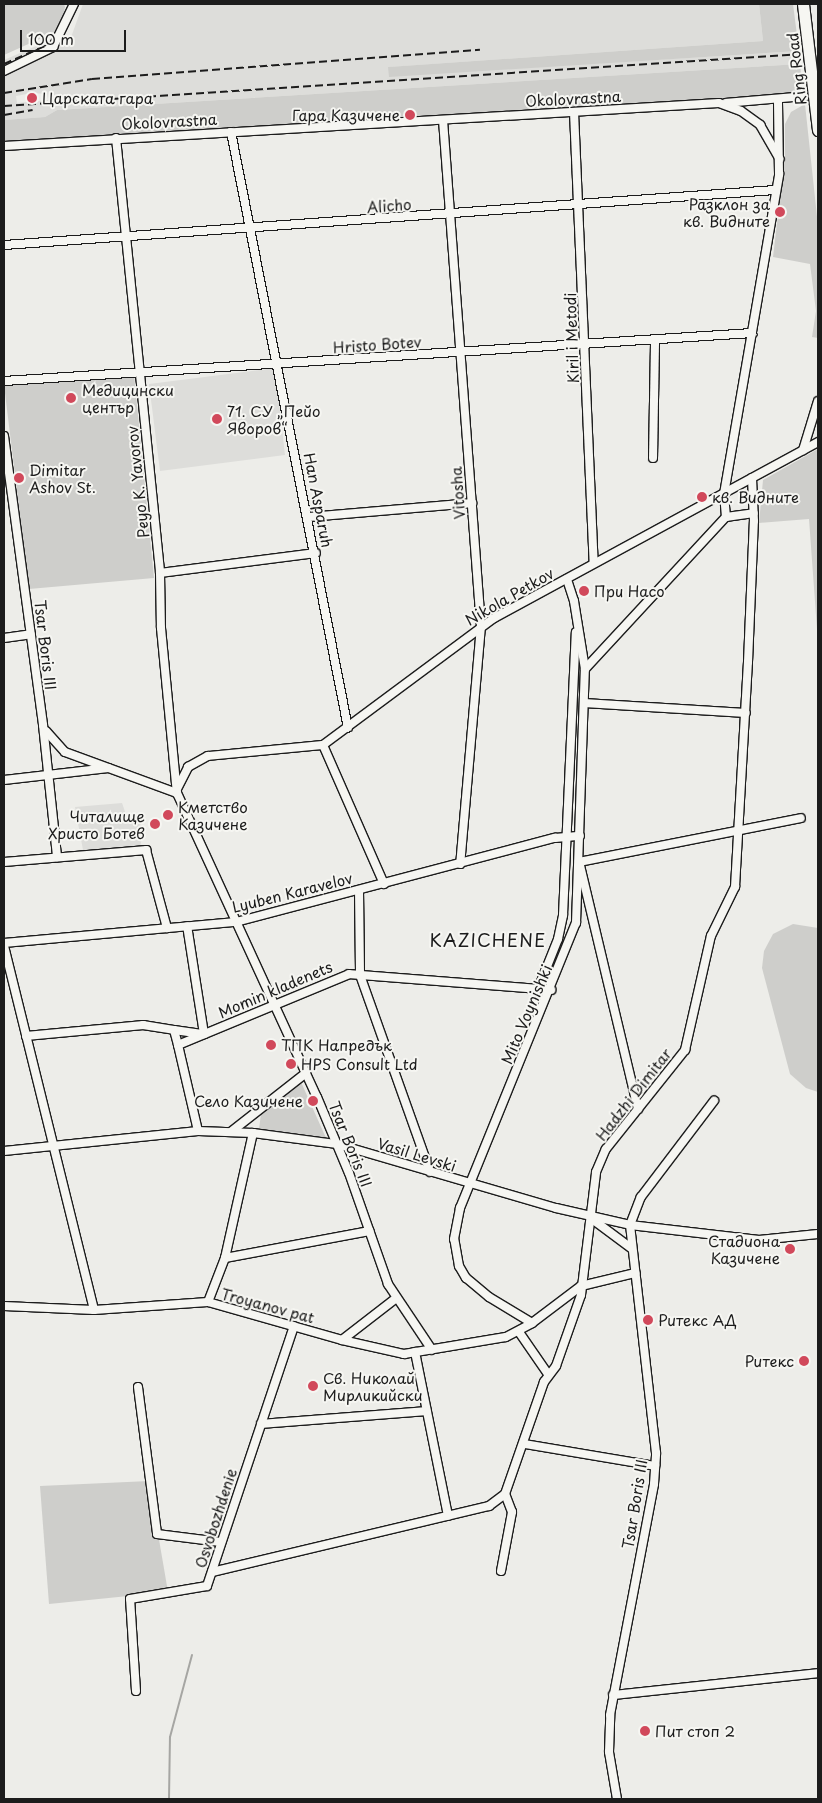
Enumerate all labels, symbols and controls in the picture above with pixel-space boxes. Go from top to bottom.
scale bar [22,20,129,52]
text: 100 m [28,27,74,50]
street label: Ring Road [783,32,809,106]
street label: Okolovrastna [525,86,621,110]
place label: Царската гара [42,89,154,107]
marker: Царската гара [26,92,38,104]
place label: Гара Казичене [292,106,400,124]
street label: Okolovrastna [121,109,217,133]
marker: Гара Казичене [404,109,416,121]
street label: Alicho [366,194,412,216]
place label: Разклон за кв. Видните [683,194,770,229]
marker: Разклон за кв. Видните [774,206,786,218]
street label: Kiril i Metodi [560,291,582,385]
street label: Hristo Botev [332,332,422,356]
place label: Медицински център [82,380,174,415]
marker: Медицински център [64,391,78,405]
place label: 71. СУ „Пейо Яворов“ [227,401,320,436]
marker: 71. СУ „Пейо Яворов“ [211,413,223,425]
street label: Peyo K. Yavorov [122,425,152,539]
street label: Han Asparuh [301,451,337,549]
place label: Dimitar Ashov St. [29,460,96,495]
street label: Vitosha [446,466,468,520]
marker: Dimitar Ashov St. [13,472,25,484]
place label: кв. Видните [712,488,799,506]
marker: кв. Видните [696,491,708,503]
street label: Nikola Petkov [461,563,557,629]
place label: При Насо [594,582,666,600]
marker: При Насо [578,585,590,597]
street label: Tsar Boris III [32,599,60,691]
place label: Кметство Казичене [178,797,248,832]
place label: Читалище Христо Ботев [48,806,145,841]
marker: Кметство Казичене [162,809,174,821]
marker: Читалище Христо Ботев [149,818,161,830]
street label: Lyuben Karavelov [229,868,355,916]
district label: KAZICHENE [428,929,548,951]
street label: Momin kladenets [215,957,335,1021]
street label: Mito Voynishki [497,961,555,1067]
place label: ТПК Напредък [281,1036,391,1054]
marker: ТПК Напредък [265,1039,277,1051]
street label: Hadzhi Dimitar [591,1044,675,1144]
place label: HPS Consult Ltd [301,1055,418,1073]
marker: HPS Consult Ltd [285,1058,297,1070]
place label: Село Казичене [194,1092,303,1110]
marker: Село Казичене [307,1095,319,1107]
street label: Tsar Boris III [326,1098,376,1190]
street label: Vasil Levski [375,1133,459,1175]
place label: Стадиона Казичене [708,1231,780,1266]
marker: Стадиона Казичене [784,1243,796,1255]
street label: Troyanov pat [219,1284,317,1326]
place label: Ритекс АД [658,1311,736,1329]
marker: Ритекс АД [642,1314,654,1326]
place label: Ритекс [744,1352,794,1370]
marker: Ритекс [798,1355,810,1367]
place label: Св. Николай Мирликийски [323,1368,423,1403]
marker: Св. Николай Мирликийски [307,1380,319,1392]
street label: Tsar Boris III [618,1458,650,1550]
street label: Osvobozhdenie [190,1466,240,1570]
place label: Пит стоп 2 [655,1722,736,1740]
marker: Пит стоп 2 [639,1725,651,1737]

